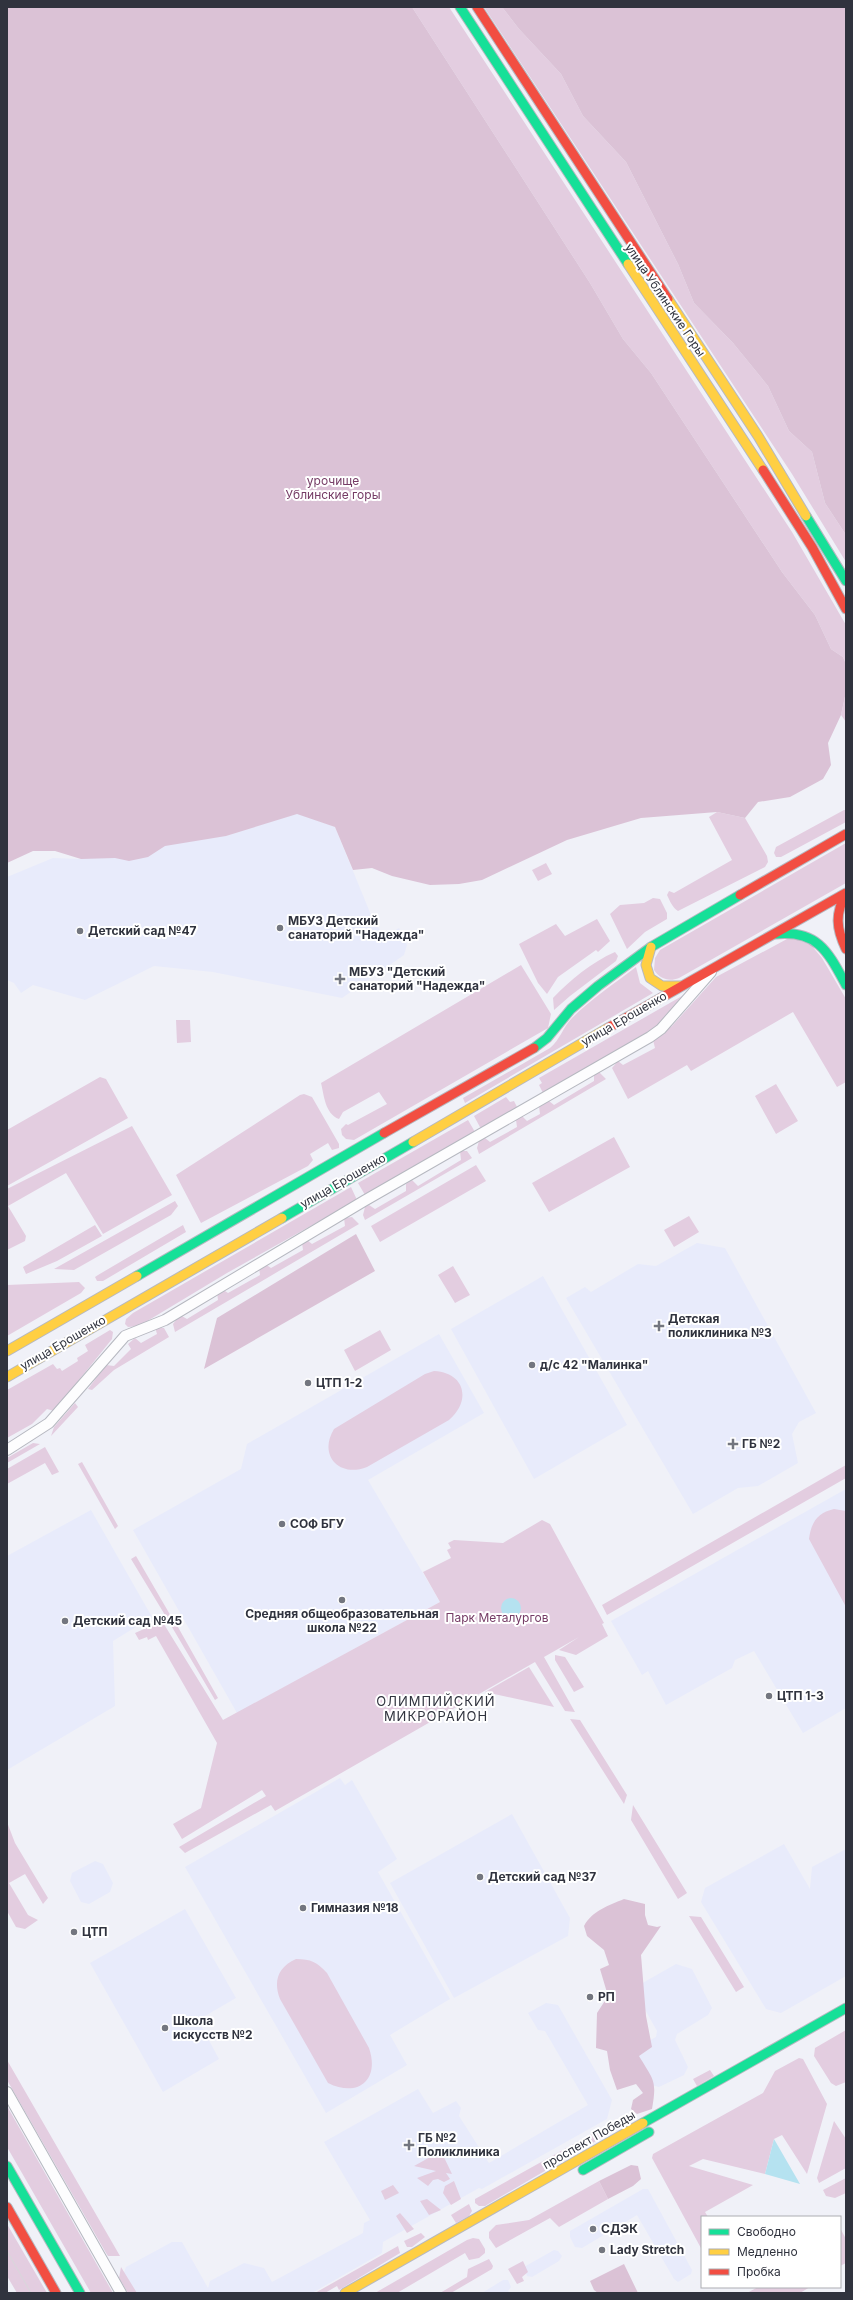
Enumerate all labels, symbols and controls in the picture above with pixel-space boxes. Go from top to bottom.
street label: улица Ублинские Горы [622,240,709,359]
park label: урочище Ублинские горы [286,473,380,502]
place label: МБУЗ Детский санаторий "Надежда" [288,913,424,942]
place label: Детский сад №47 [88,923,197,938]
marker: МБУЗ Детский санаторий "Надежда" [275,923,285,933]
marker: Детский сад №47 [75,926,85,936]
place label: МБУЗ "Детский санаторий "Надежда" [349,964,485,993]
marker: МБУЗ "Детский санаторий "Надежда" [334,973,346,985]
street label: улица Ерошенко [578,988,669,1049]
street label: улица Ерошенко [297,1150,388,1211]
place label: Детская поликлиника №3 [668,1311,772,1340]
street label: улица Ерошенко [17,1312,108,1373]
marker: Детская поликлиника №3 [653,1320,665,1332]
place label: д/с 42 "Малинка" [540,1357,648,1372]
marker: д/с 42 "Малинка" [527,1360,537,1370]
place label: ЦТП 1-2 [316,1375,362,1390]
marker: ЦТП 1-2 [303,1378,313,1388]
place label: ГБ №2 [742,1436,780,1451]
marker: ГБ №2 [727,1438,739,1450]
place label: СОФ БГУ [290,1516,345,1531]
marker: СОФ БГУ [277,1519,287,1529]
marker: Средняя общеобразовательная школа №22 [337,1595,347,1605]
place label: Средняя общеобразовательная школа №22 [245,1606,439,1635]
park label: Парк Металургов [446,1610,549,1625]
place label: Детский сад №45 [73,1613,183,1628]
marker: Детский сад №45 [60,1616,70,1626]
place label: ЦТП 1-3 [777,1688,824,1703]
marker: ЦТП 1-3 [764,1691,774,1701]
district label: ОЛИМПИЙСКИЙ МИКРОРАЙОН [376,1693,496,1724]
place label: Детский сад №37 [488,1869,596,1884]
marker: Детский сад №37 [475,1872,485,1882]
place label: Гимназия №18 [311,1900,399,1915]
marker: Гимназия №18 [298,1903,308,1913]
place label: ЦТП [82,1924,107,1939]
marker: ЦТП [69,1927,79,1937]
place label: РП [598,1989,615,2004]
marker: РП [585,1992,595,2002]
place label: Школа искусств №2 [173,2013,253,2042]
marker: Школа искусств №2 [160,2023,170,2033]
street label: проспект Победы [540,2107,638,2172]
place label: ГБ №2 Поликлиника [418,2130,500,2159]
marker: ГБ №2 Поликлиника [403,2139,415,2151]
legend [701,2216,841,2288]
place label: СДЭК [601,2221,638,2236]
marker: СДЭК [588,2224,598,2234]
text: Свободно [737,2224,796,2239]
place label: Lady Stretch [610,2242,684,2257]
text: Медленно [737,2244,798,2259]
marker: Lady Stretch [597,2245,607,2255]
text: Пробка [737,2264,781,2279]

